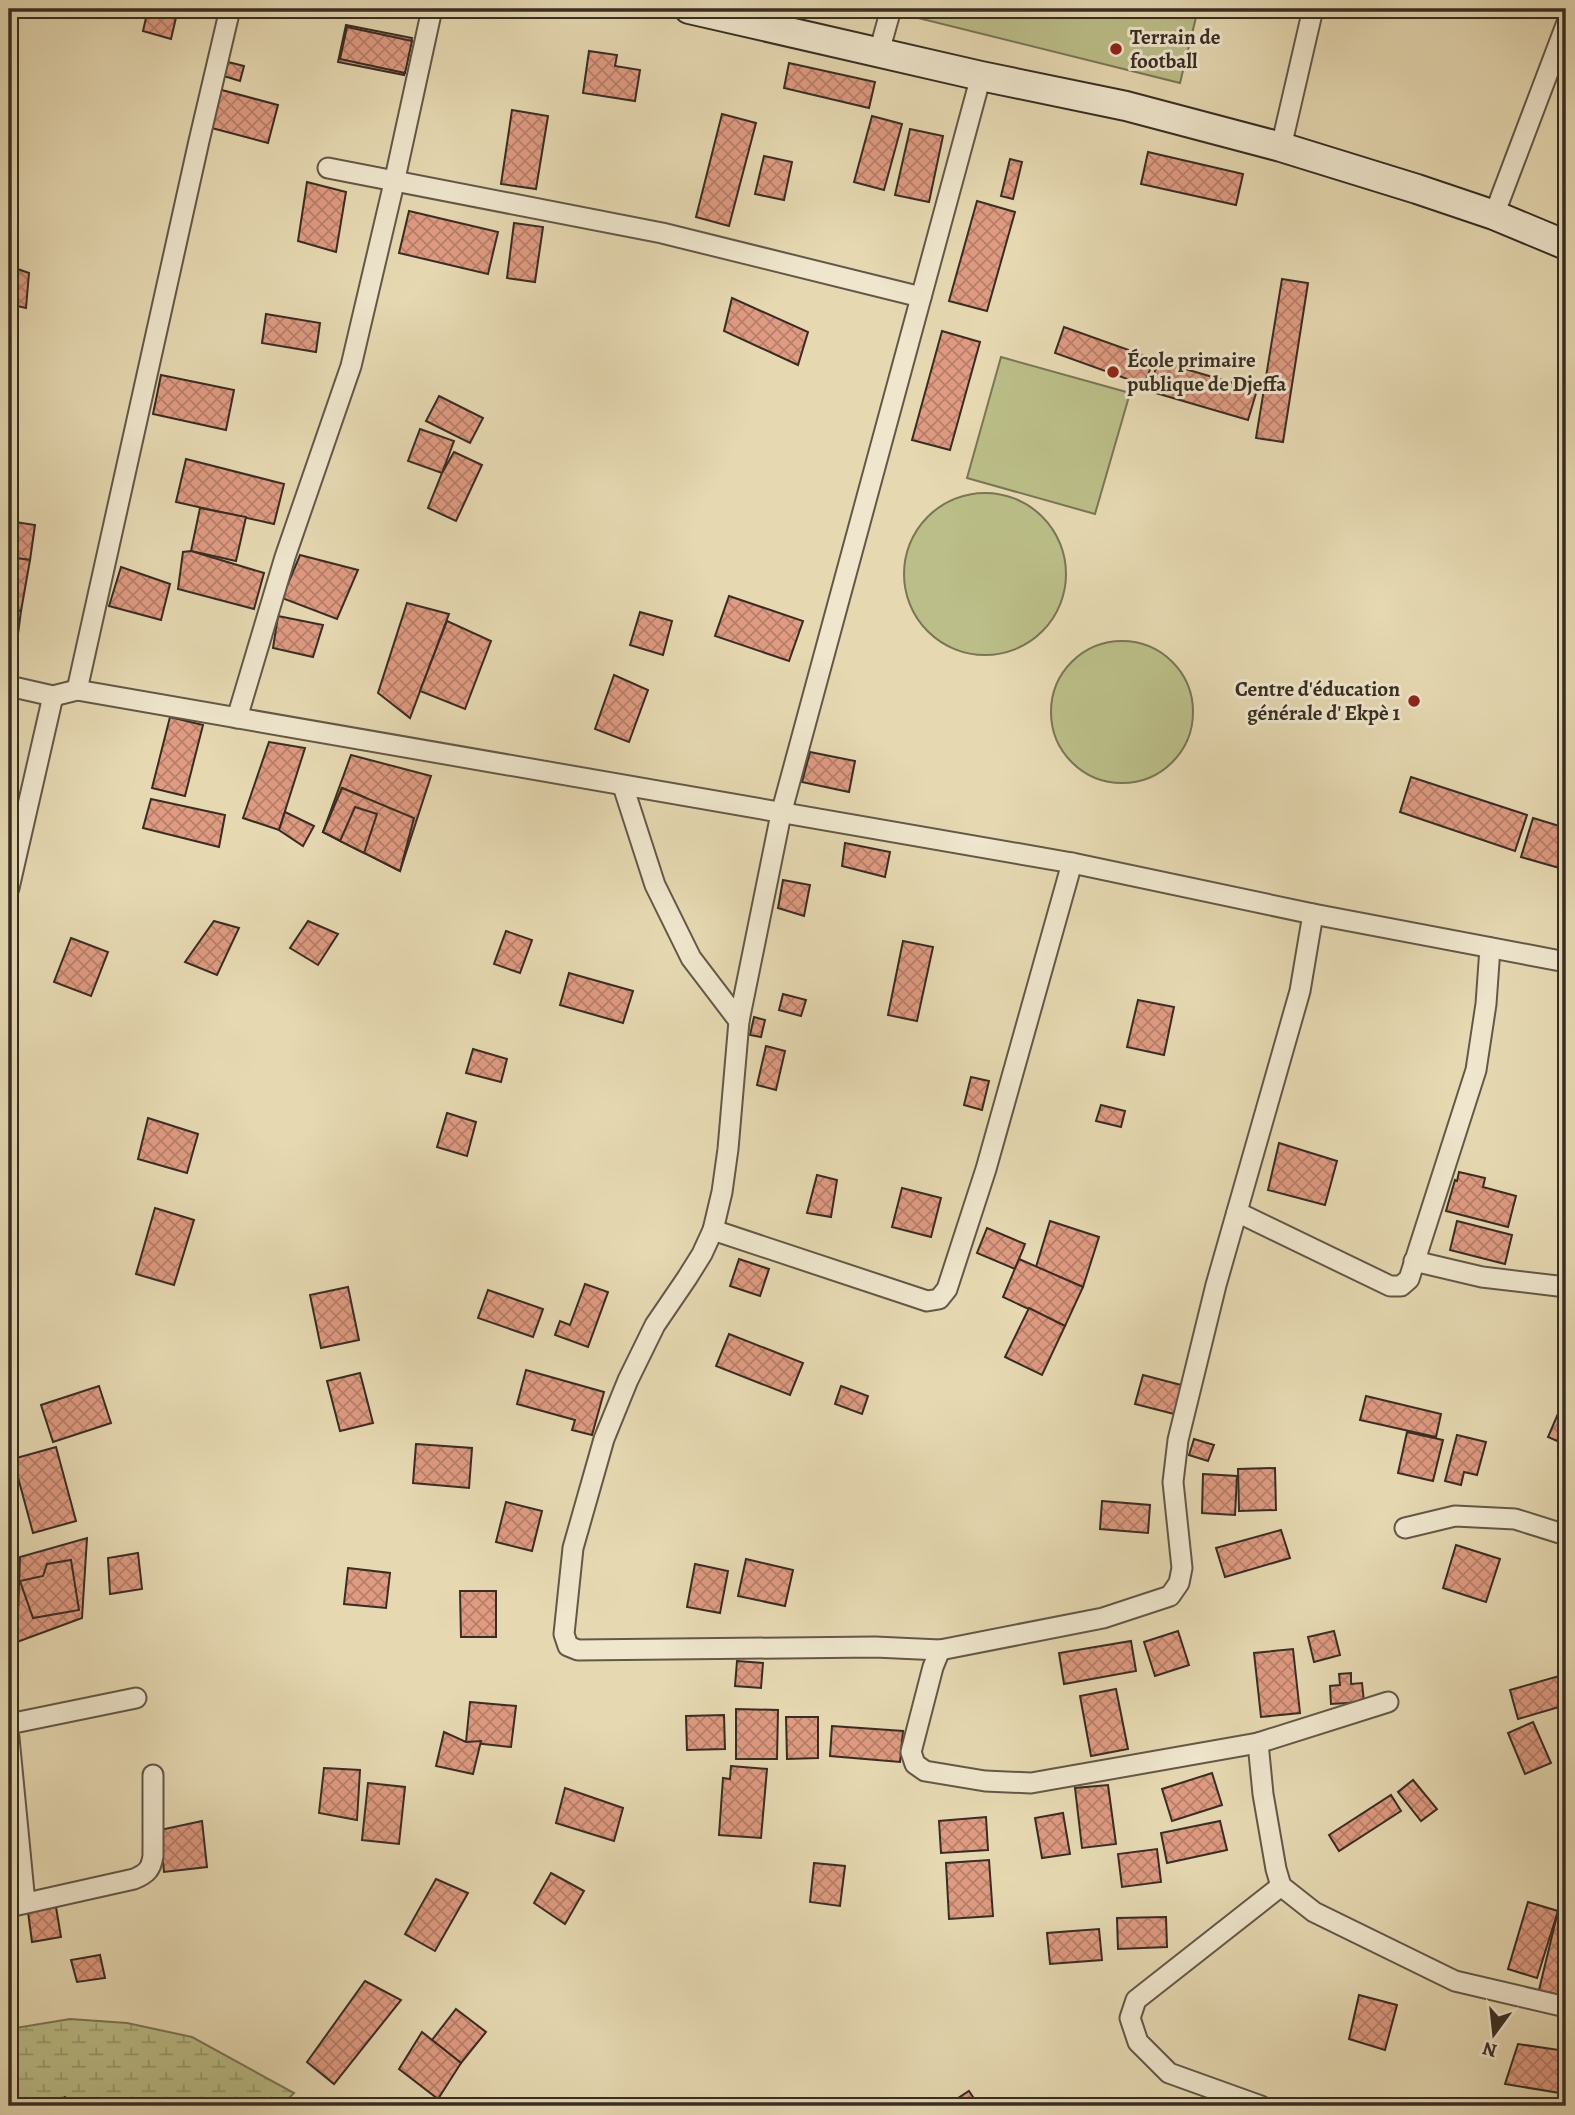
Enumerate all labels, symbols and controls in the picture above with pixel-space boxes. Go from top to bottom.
place label: Terrain de football [1130,23,1221,75]
marker: Terrain de football [1108,41,1124,57]
place label: École primaire publique de Djeffa [1127,346,1287,398]
marker: École primaire publique de Djeffa [1105,364,1121,380]
place label: Centre d'éducation générale d' Ekpè 1 [1235,675,1400,727]
marker: Centre d'éducation générale d' Ekpè 1 [1406,693,1422,709]
north arrow [1460,2000,1530,2070]
text: N [1480,2035,1500,2064]

